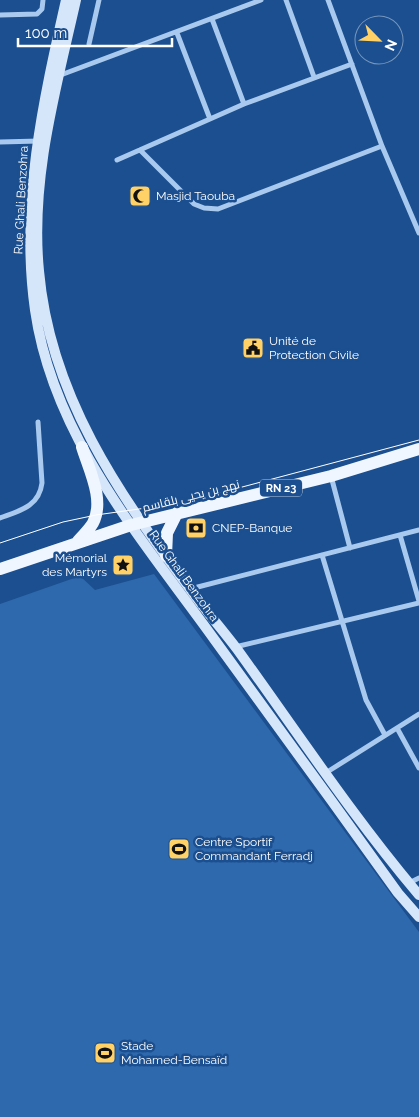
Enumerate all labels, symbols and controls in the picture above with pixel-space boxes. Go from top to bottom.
scale bar [18,15,171,47]
north arrow [354,15,404,65]
text: 100 m [25,24,67,42]
text: N [381,37,400,53]
street label: Rue Ghali Benzohra [11,145,31,255]
mosque icon: Masjid Taouba [128,184,152,208]
place label: Masjid Taouba [156,189,235,203]
place label: Unité de Protection Civile [269,334,359,362]
public building icon: Unité de Protection Civile [241,336,265,360]
street label: نهج بن يحيى بلقاسم [141,477,241,516]
road number: RN 23 [260,479,302,496]
bank icon: CNEP-Banque [184,516,208,540]
place label: CNEP-Banque [212,521,292,535]
street label: Rue Ghali Benzohra [146,528,222,624]
place label: Mémorial des Martyrs [42,551,108,579]
place icon: Mémorial des Martyrs [111,553,135,577]
place label: Centre Sportif Commandant Ferradj [195,835,313,863]
sports icon: Centre Sportif Commandant Ferradj [167,837,191,861]
place label: Stade Mohamed-Bensaïd [121,1039,227,1067]
sports icon: Stade Mohamed-Bensaïd [93,1041,117,1065]

